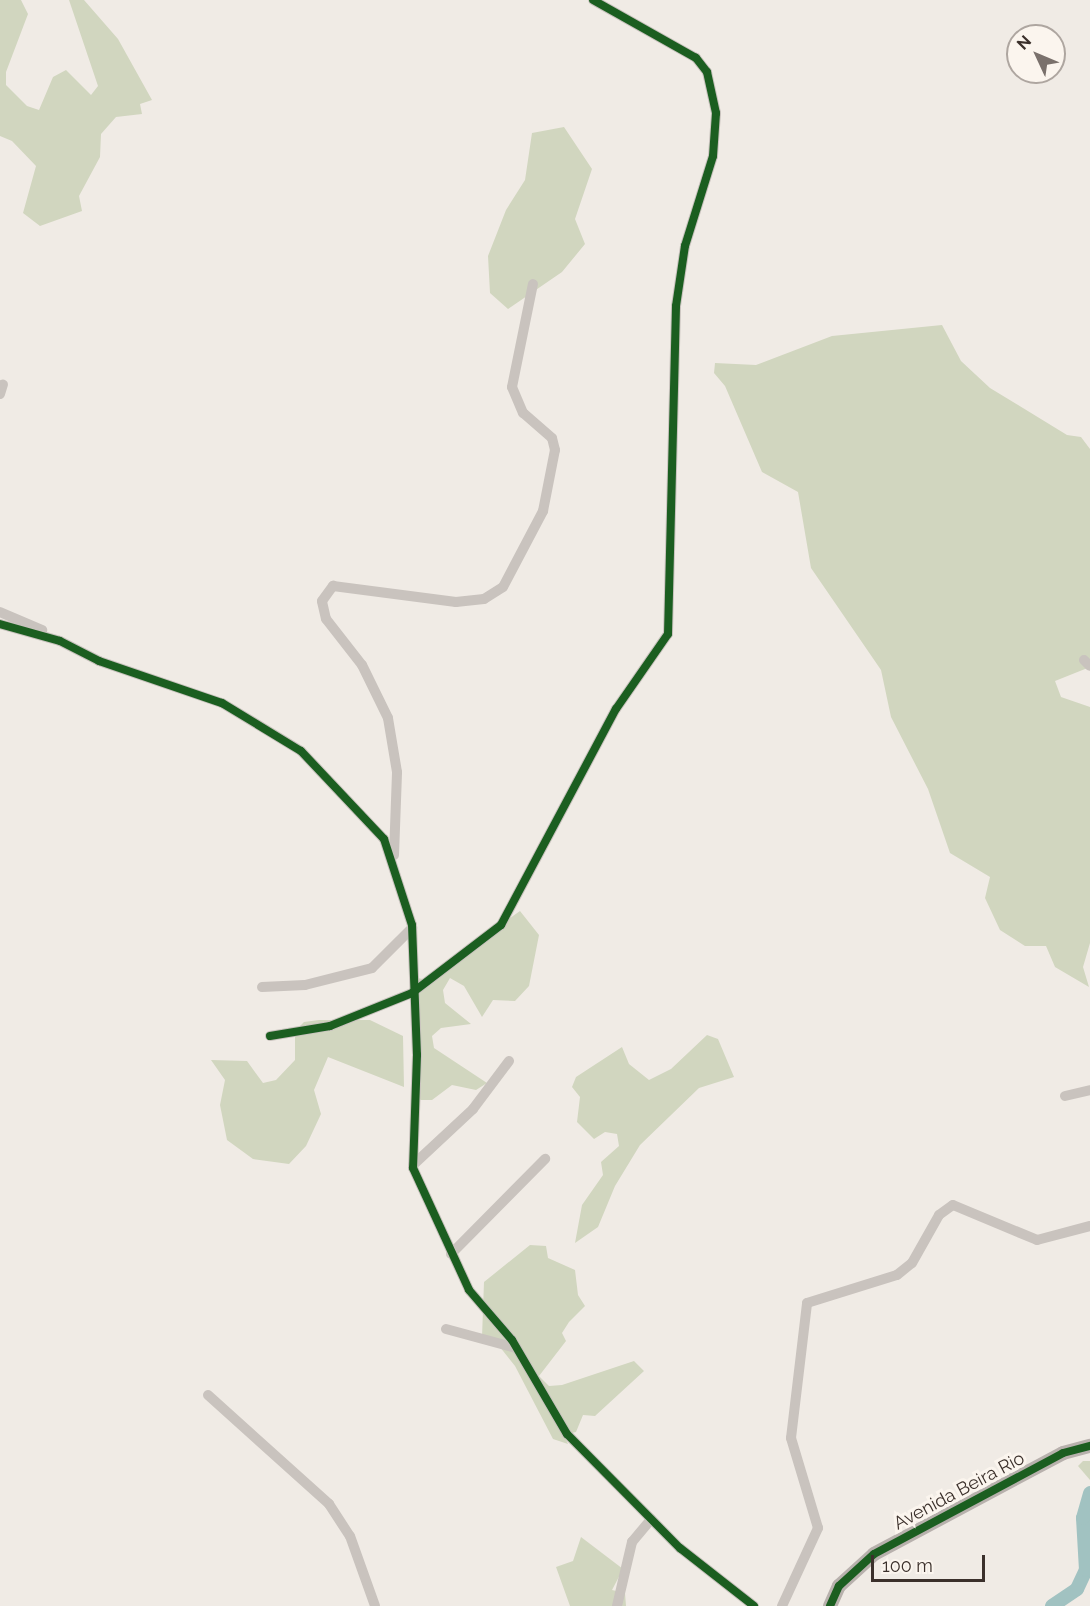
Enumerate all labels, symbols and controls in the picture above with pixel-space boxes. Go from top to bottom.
north arrow [1006,24,1066,84]
text: N [1013,32,1035,54]
street label: Avenida Beira Rio [890,1447,1028,1535]
scale bar [874,1543,988,1581]
text: 100 m [882,1555,933,1576]

